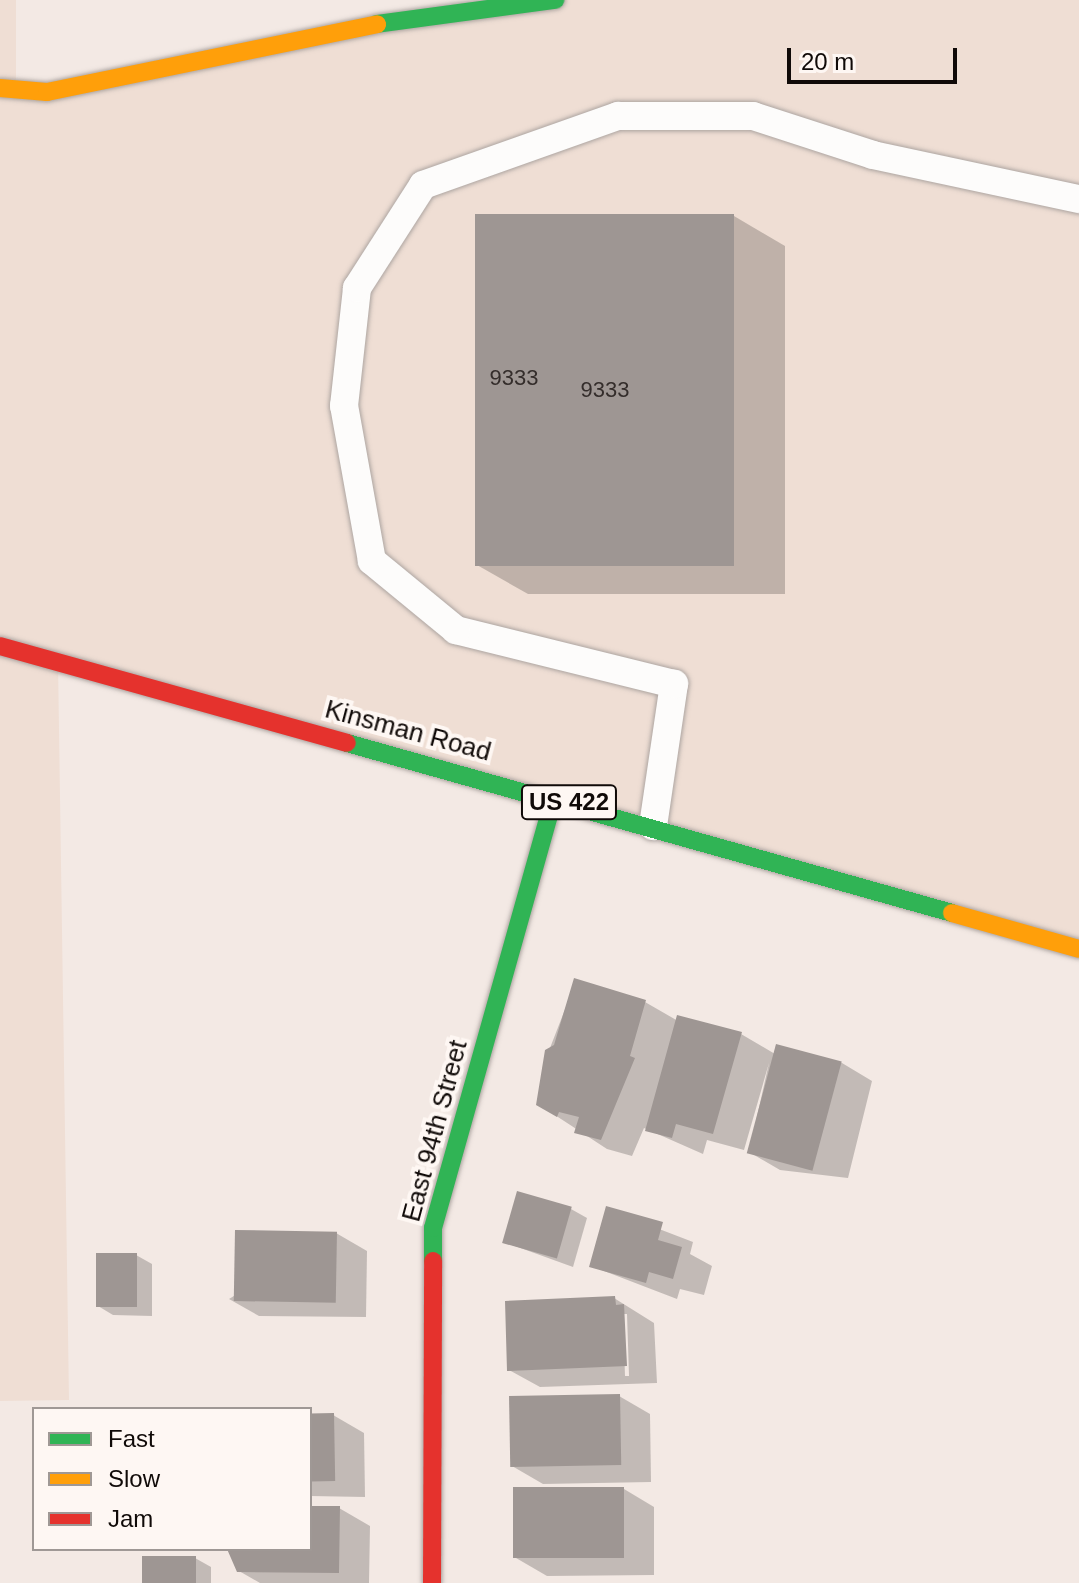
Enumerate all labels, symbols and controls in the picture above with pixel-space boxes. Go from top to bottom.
scale bar [791,32,961,82]
text: 20 m [801,48,854,75]
house number: 9333 [490,365,538,391]
house number: 9333 [581,377,629,403]
street label: Kinsman Road [322,694,494,768]
road number: US 422 [519,782,619,822]
street label: East 94th Street [396,1037,474,1225]
legend [32,1407,312,1551]
text: Fast [108,1425,155,1452]
text: Slow [108,1465,160,1492]
text: Jam [108,1505,153,1532]

